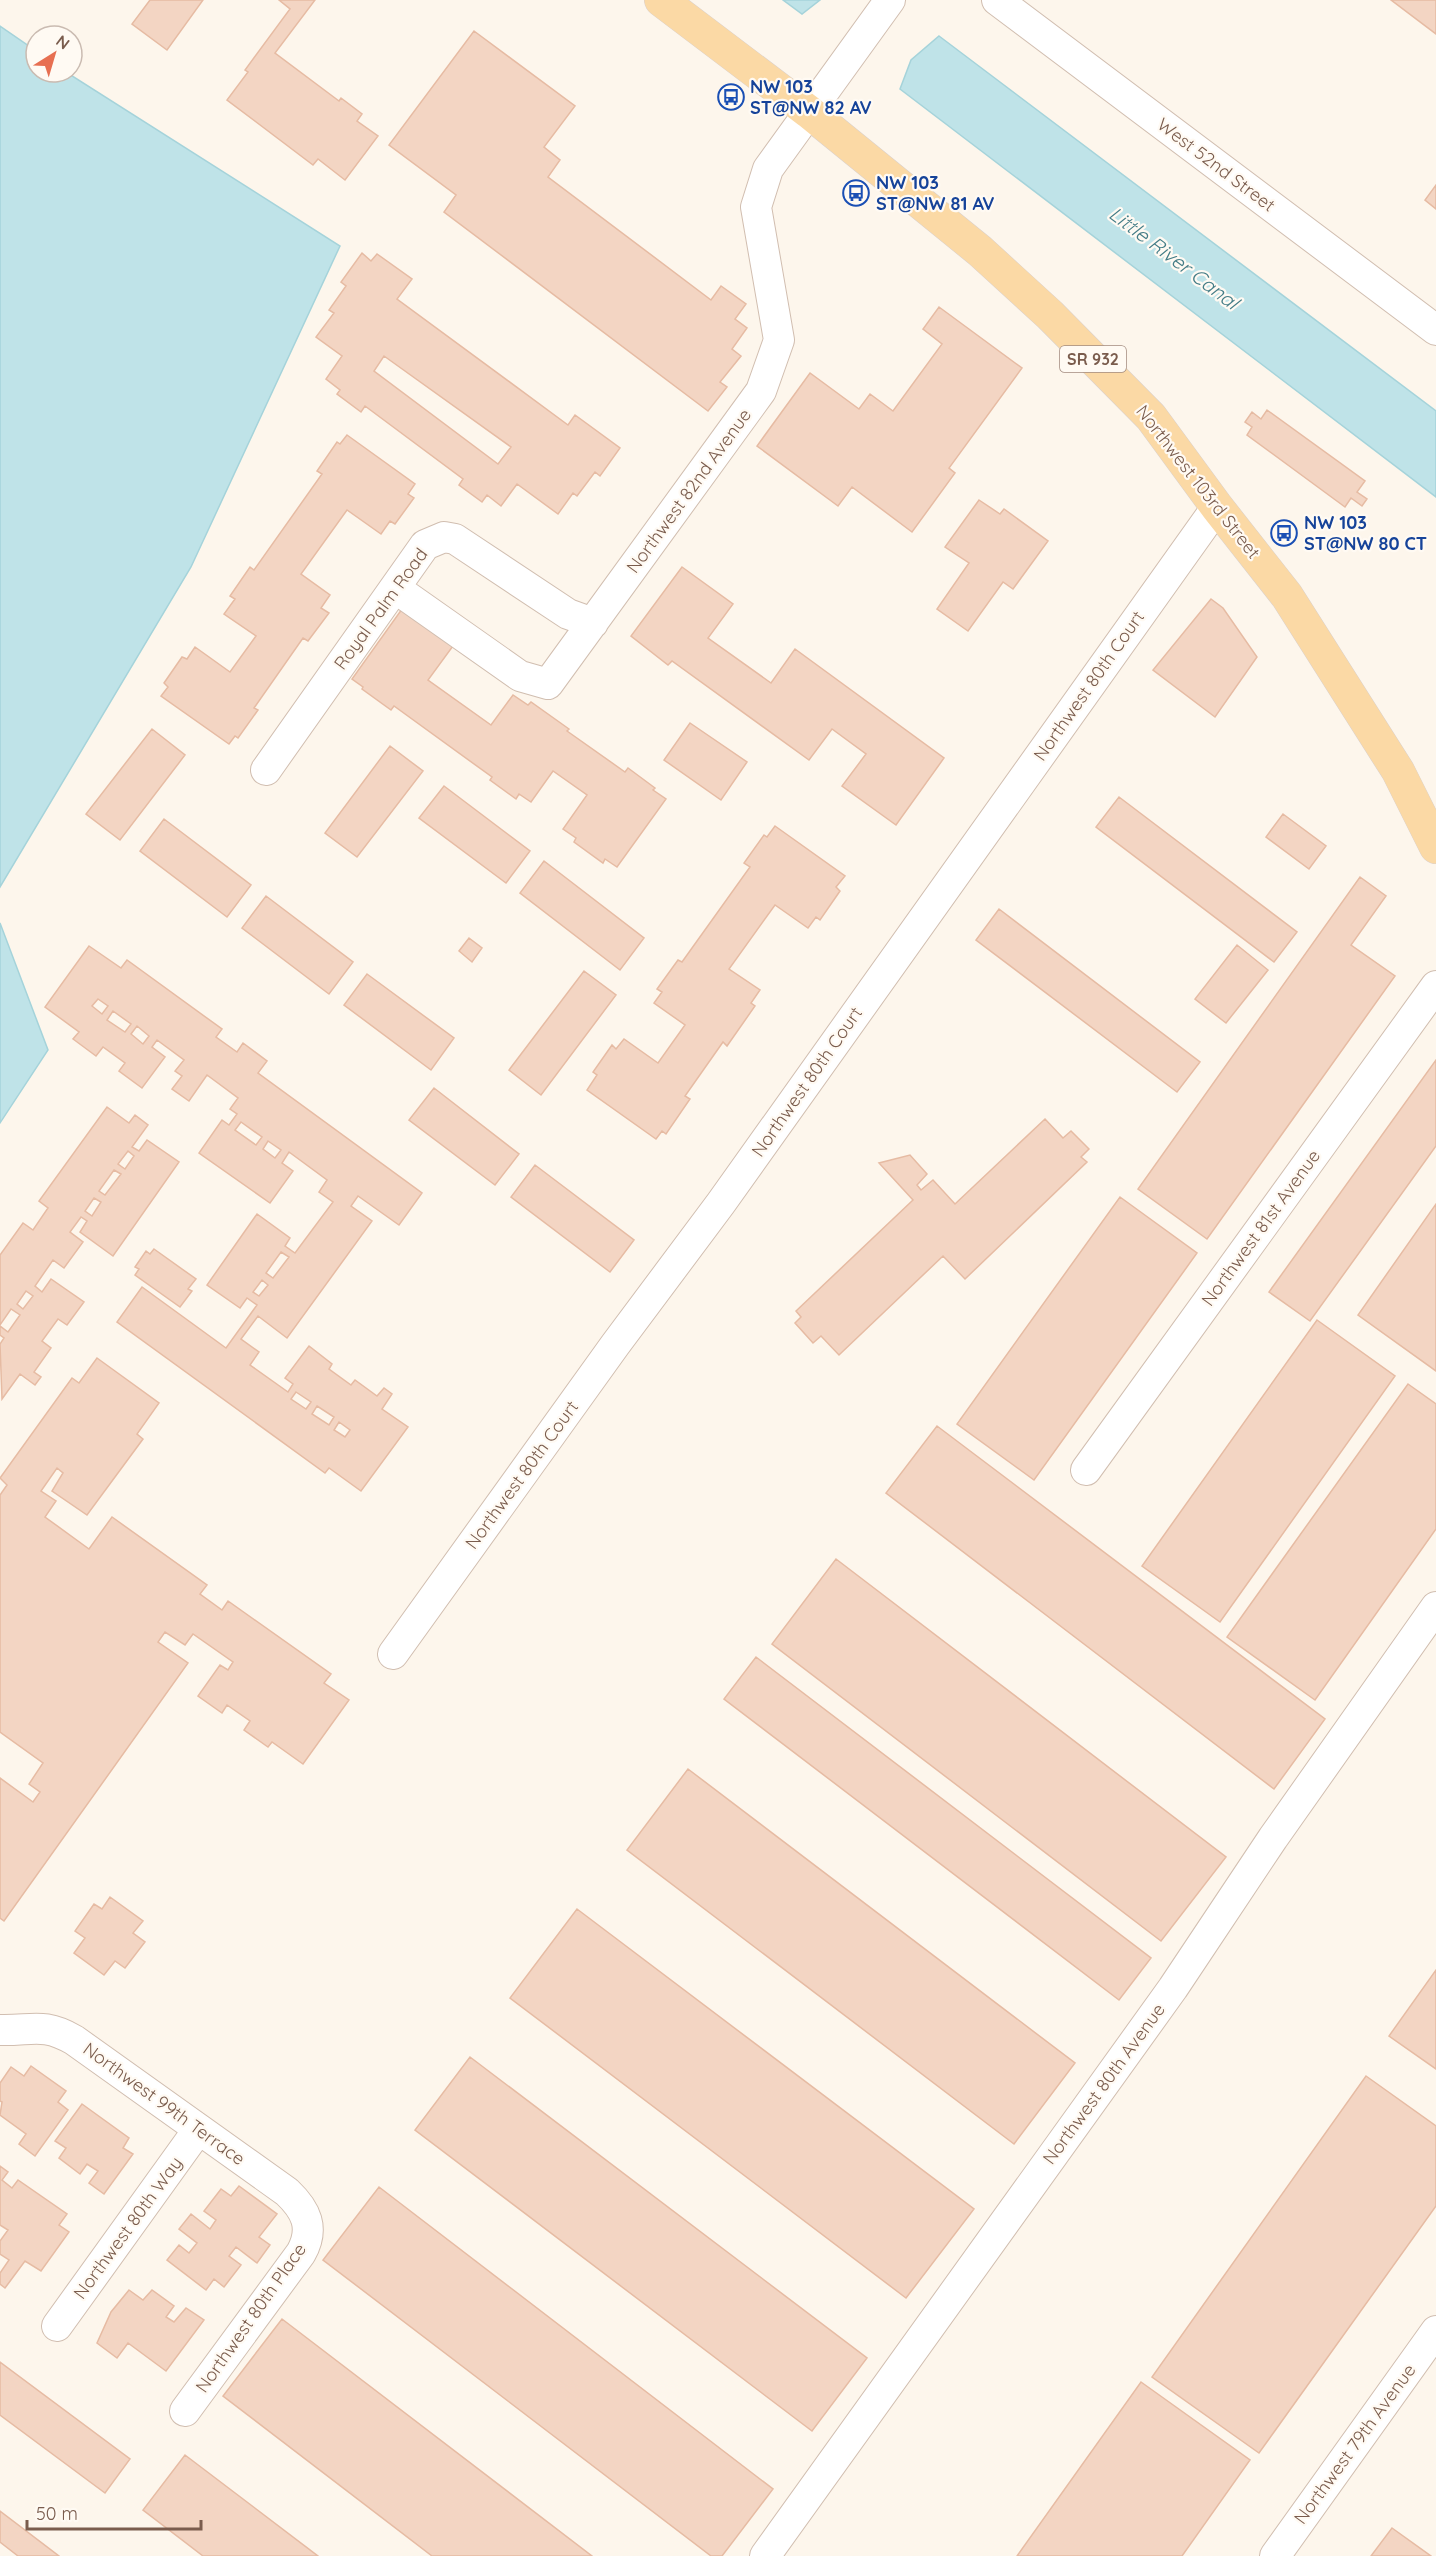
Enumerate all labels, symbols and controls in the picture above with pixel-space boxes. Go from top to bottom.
north arrow [24,24,84,84]
text: N [52,30,74,54]
place label: NW 103 ST@NW 82 AV [750,75,872,119]
bus stop icon: NW 103 ST@NW 82 AV [716,82,746,112]
street label: West 52nd Street [1153,113,1280,216]
place label: NW 103 ST@NW 81 AV [876,171,995,215]
bus stop icon: NW 103 ST@NW 81 AV [841,178,871,208]
water label: Little River Canal [1105,201,1246,316]
road number: SR 932 [1060,346,1126,372]
street label: Northwest 103rd Street [1131,400,1266,563]
street label: Northwest 82nd Avenue [621,404,756,578]
place label: NW 103 ST@NW 80 CT [1304,511,1427,555]
bus stop icon: NW 103 ST@NW 80 CT [1269,518,1299,548]
street label: Royal Palm Road [329,543,432,674]
street label: Northwest 80th Court [1028,606,1149,765]
street label: Northwest 80th Court [746,1002,867,1161]
street label: Northwest 81st Avenue [1196,1145,1325,1310]
street label: Northwest 80th Court [460,1396,583,1553]
street label: Northwest 80th Avenue [1037,1999,1170,2169]
street label: Northwest 99th Terrace [79,2037,250,2170]
street label: Northwest 80th Way [68,2152,187,2303]
street label: Northwest 80th Place [190,2238,311,2397]
street label: Northwest 79th Avenue [1289,2359,1420,2528]
scale bar [27,2493,201,2531]
text: 50 m [36,2502,78,2525]

